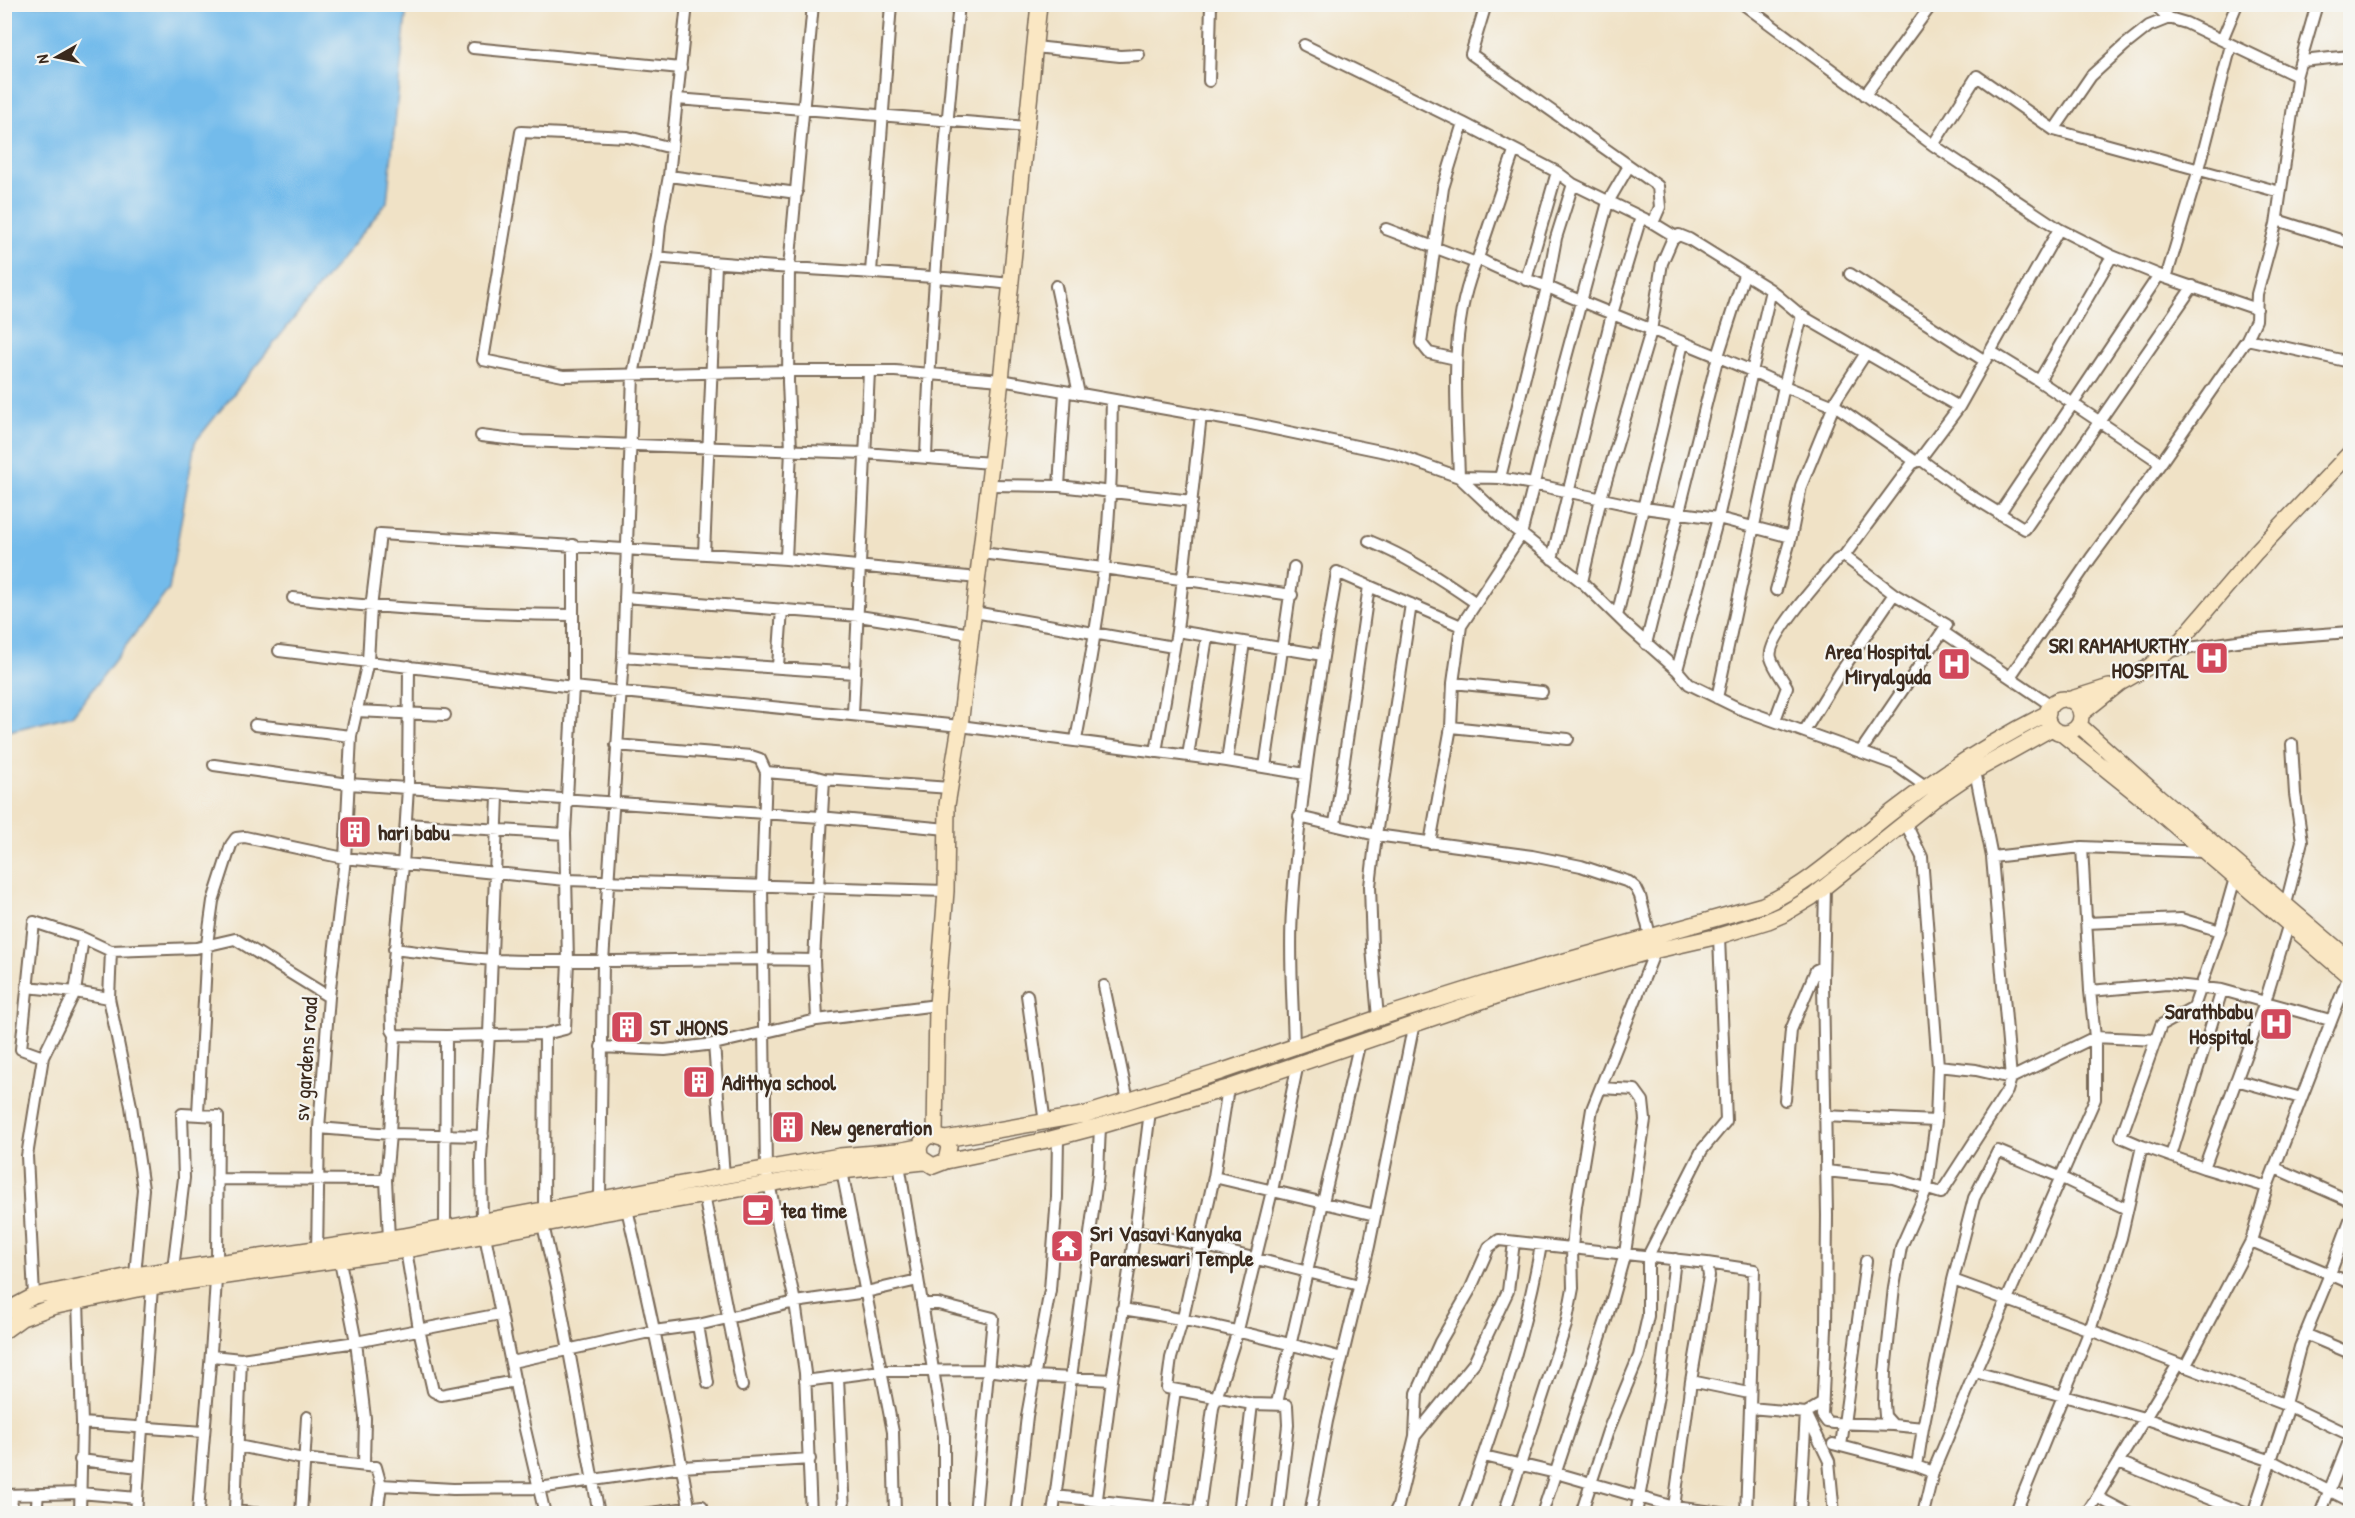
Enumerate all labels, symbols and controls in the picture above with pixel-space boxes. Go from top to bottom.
north arrow [27,27,87,87]
text: N [31,53,54,65]
place label: SRI RAMAMURTHY HOSPITAL [2049,630,2189,685]
place label: Area Hospital Miryalguda [1825,636,1932,692]
hospital icon: SRI RAMAMURTHY HOSPITAL [2194,640,2230,676]
hospital icon: Area Hospital Miryalguda [1936,646,1972,682]
building icon: hari babu [337,814,373,850]
place label: hari babu [378,817,450,847]
street label: sv gardens road [286,995,324,1122]
place label: Sarathbabu Hospital [2165,996,2254,1052]
hospital icon: Sarathbabu Hospital [2258,1006,2294,1042]
building icon: ST JHONS [609,1009,645,1045]
place label: ST JHONS [650,1012,729,1042]
building icon: Adithya school [681,1064,717,1100]
place label: Adithya school [722,1067,837,1098]
building icon: New generation [770,1109,806,1145]
place label: New generation [811,1112,932,1143]
cafe icon: tea time [740,1192,776,1228]
place label: tea time [780,1195,847,1225]
place label: Sri Vasavi Kanyaka Parameswari Temple [1090,1218,1254,1274]
temple icon: Sri Vasavi Kanyaka Parameswari Temple [1049,1228,1085,1264]

